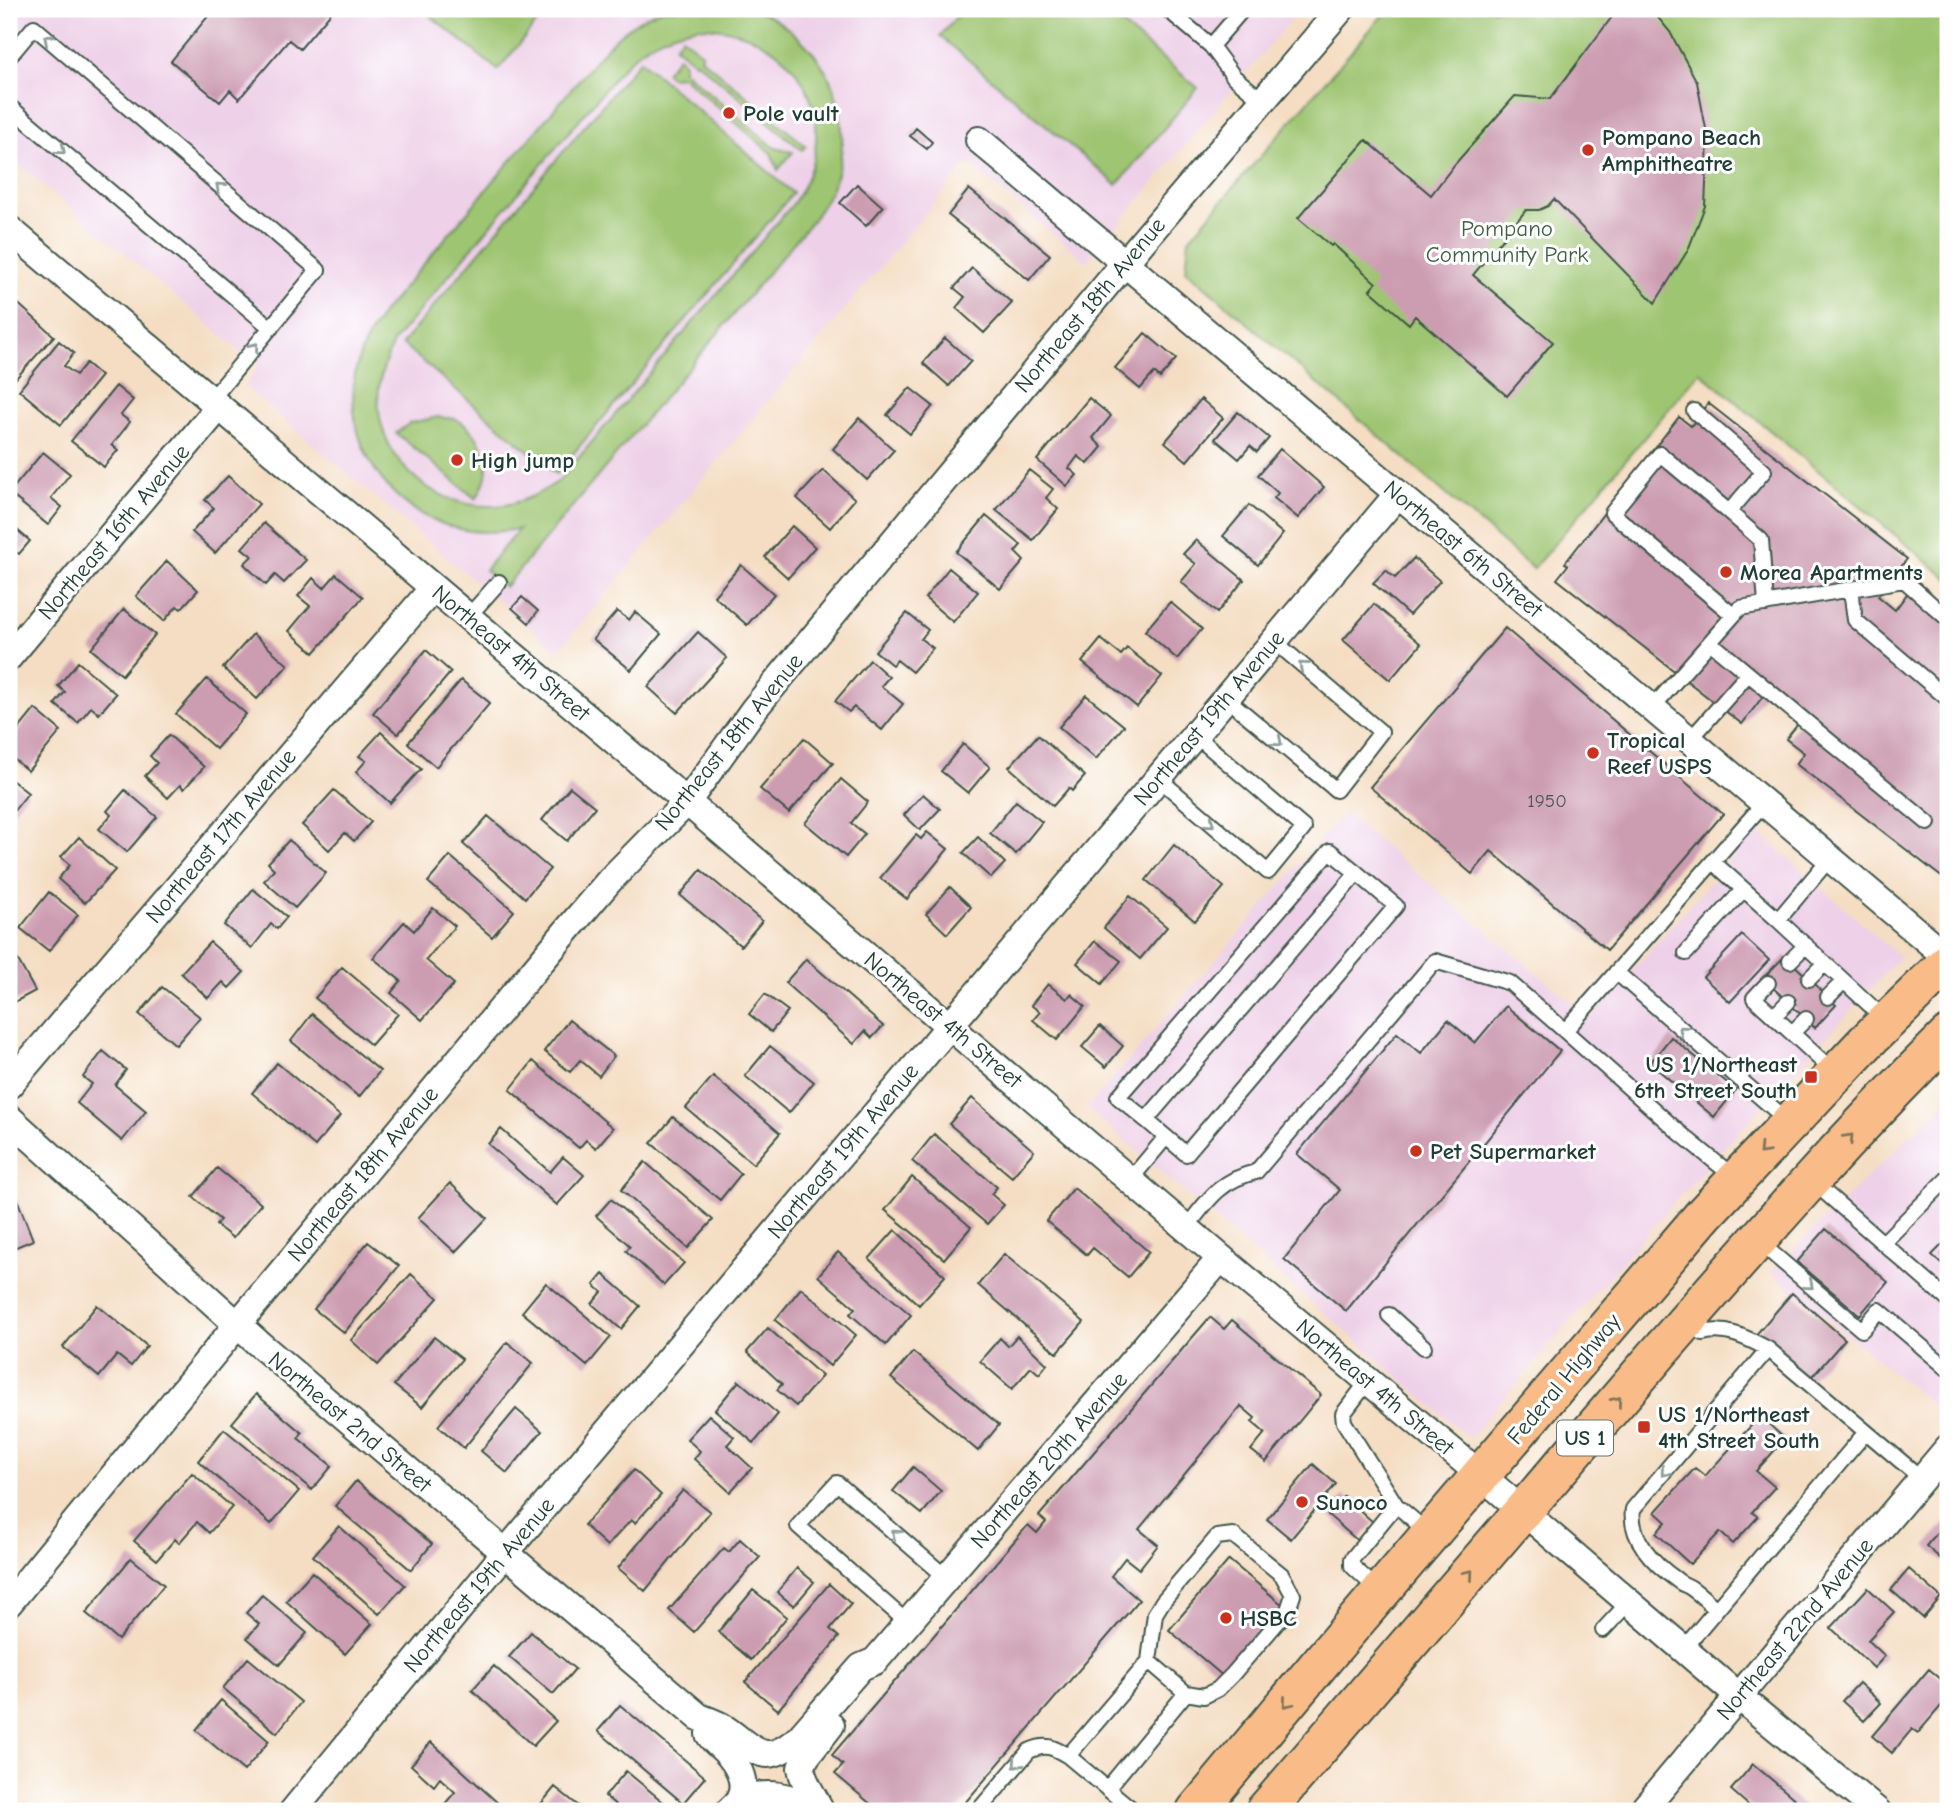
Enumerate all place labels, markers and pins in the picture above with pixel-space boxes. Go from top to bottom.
place label: Pole vault [743,100,839,127]
marker: Pole vault [721,105,737,121]
place label: Pompano Beach Amphitheatre [1602,124,1761,177]
marker: Pompano Beach Amphitheatre [1580,142,1596,158]
place label: High jump [471,447,574,474]
marker: High jump [449,452,465,468]
place label: Morea Apartments [1740,559,1923,586]
marker: Morea Apartments [1718,564,1734,580]
place label: Tropical Reef USPS [1607,727,1712,780]
marker: Tropical Reef USPS [1585,745,1601,761]
place label: US 1/Northeast 6th Street South [1634,1051,1797,1104]
marker: US 1/Northeast 6th Street South [1803,1069,1819,1085]
place label: Pet Supermarket [1430,1138,1596,1165]
marker: Pet Supermarket [1408,1143,1424,1159]
place label: US 1/Northeast 4th Street South [1658,1401,1820,1454]
marker: US 1/Northeast 4th Street South [1636,1419,1652,1435]
place label: Sunoco [1316,1489,1388,1516]
marker: Sunoco [1294,1494,1310,1510]
place label: HSBC [1240,1605,1297,1632]
marker: HSBC [1218,1610,1234,1626]

